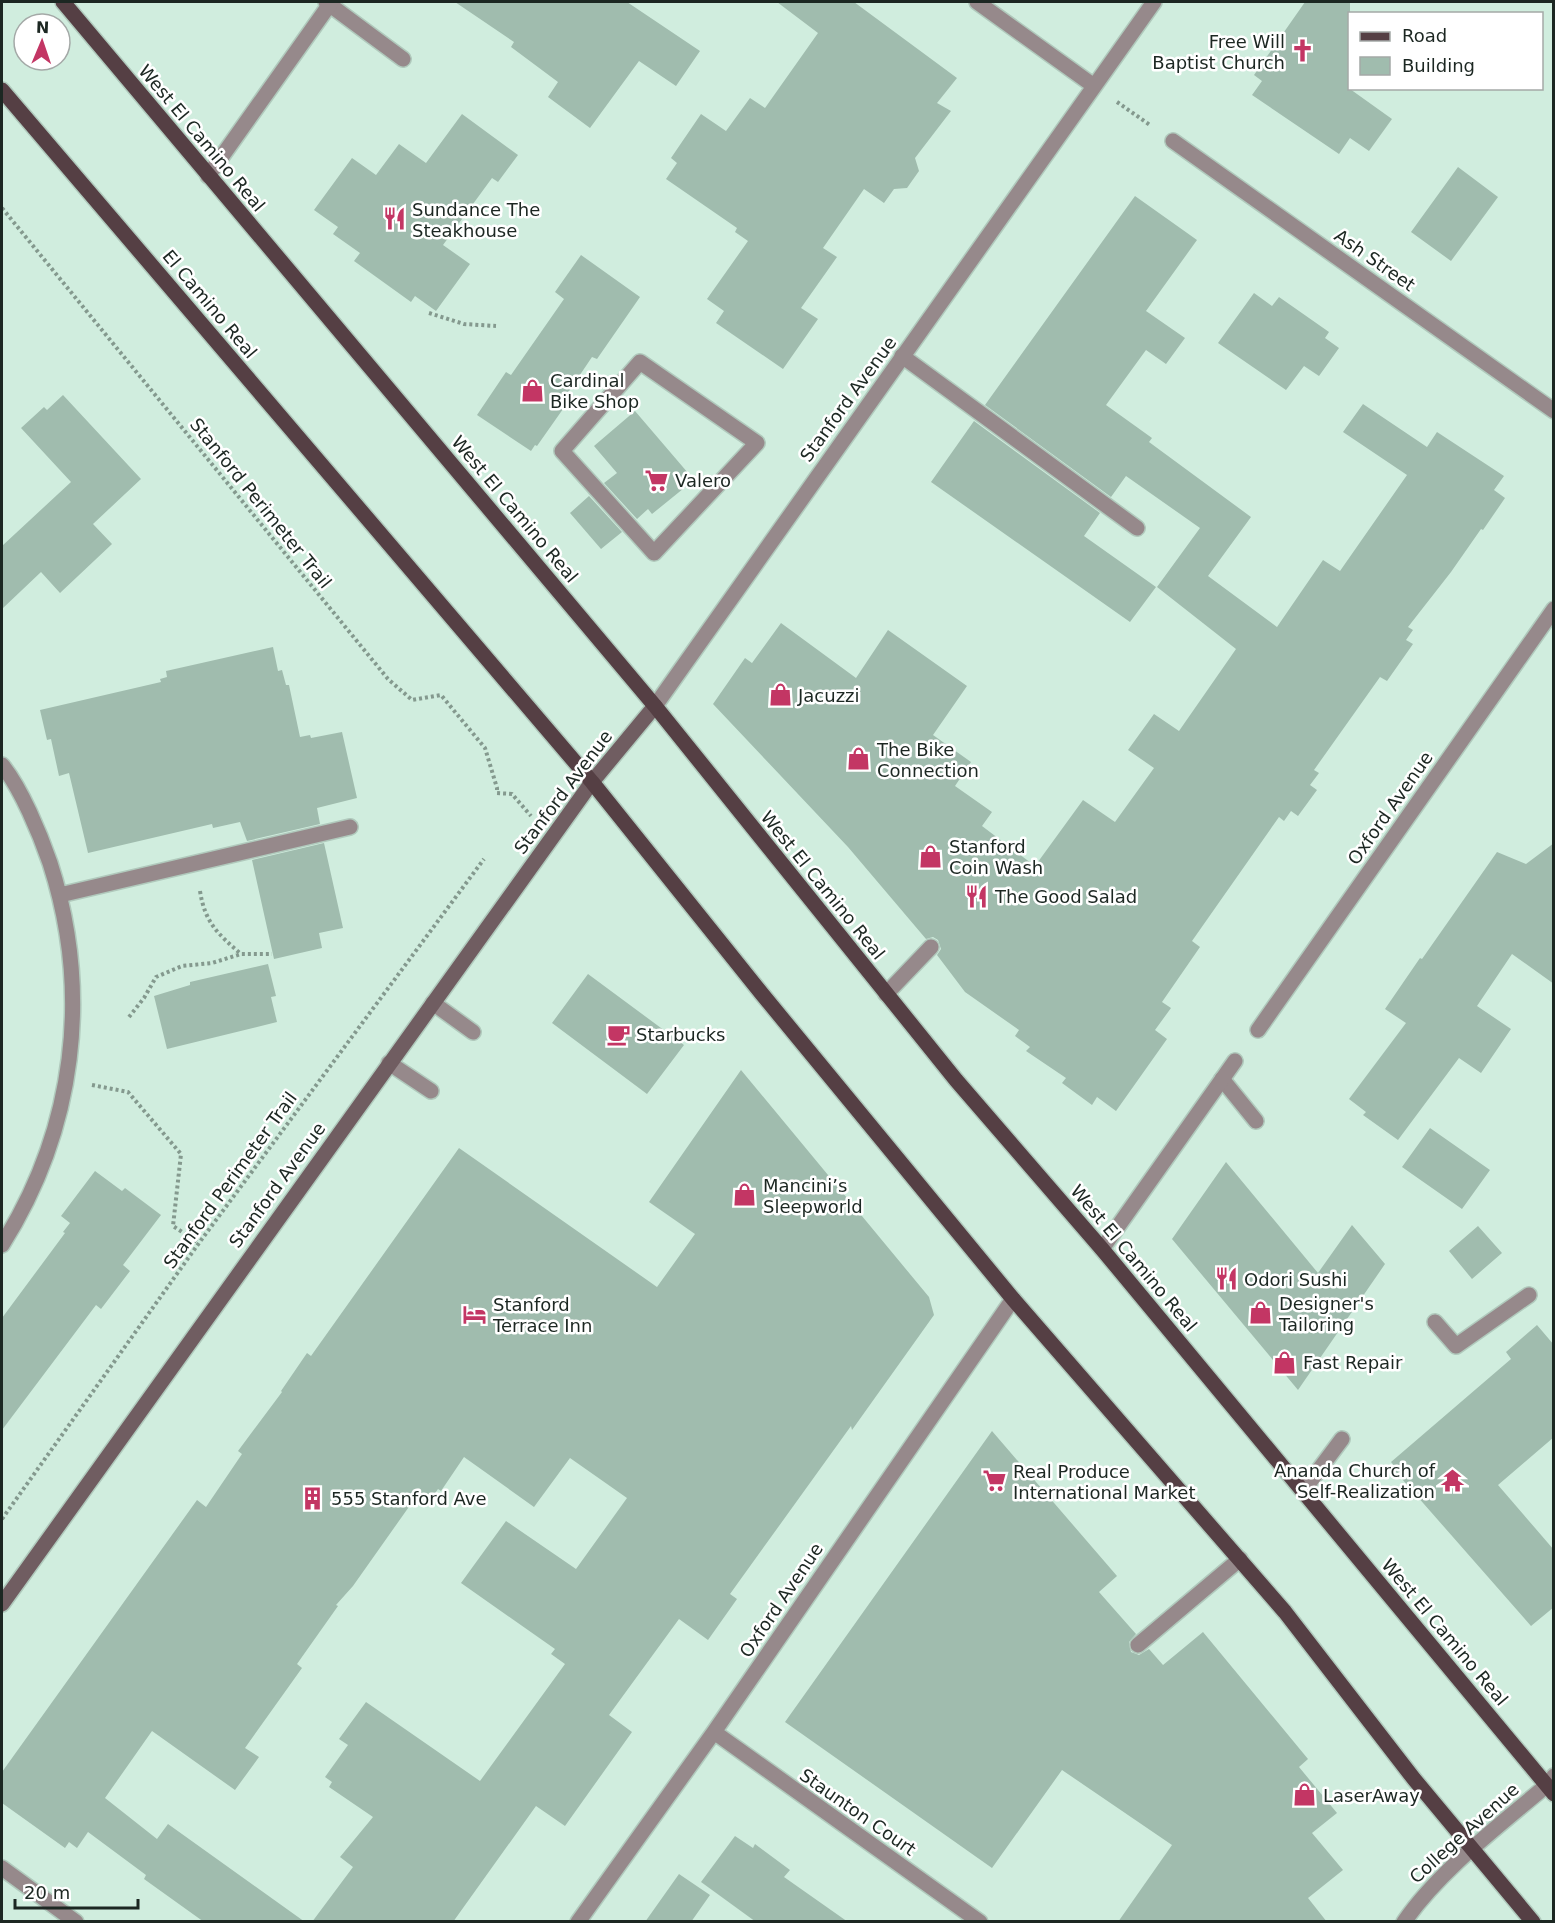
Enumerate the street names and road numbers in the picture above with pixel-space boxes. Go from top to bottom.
street label: West El Camino Real [134,60,270,216]
street label: Ash Street [1331,225,1419,295]
street label: El Camino Real [159,245,261,363]
street label: Stanford Avenue [796,332,900,466]
street label: Stanford Perimeter Trail [186,414,336,592]
street label: West El Camino Real [447,431,583,587]
street label: Stanford Avenue [510,726,616,858]
street label: Oxford Avenue [1343,747,1437,869]
street label: West El Camino Real [757,806,889,964]
street label: Stanford Perimeter Trail [159,1088,301,1272]
street label: Stanford Avenue [225,1118,329,1252]
street label: West El Camino Real [1066,1180,1202,1336]
street label: Oxford Avenue [735,1539,827,1661]
street label: West El Camino Real [1377,1554,1513,1710]
street label: Staunton Court [796,1764,920,1860]
street label: College Avenue [1405,1778,1523,1888]

